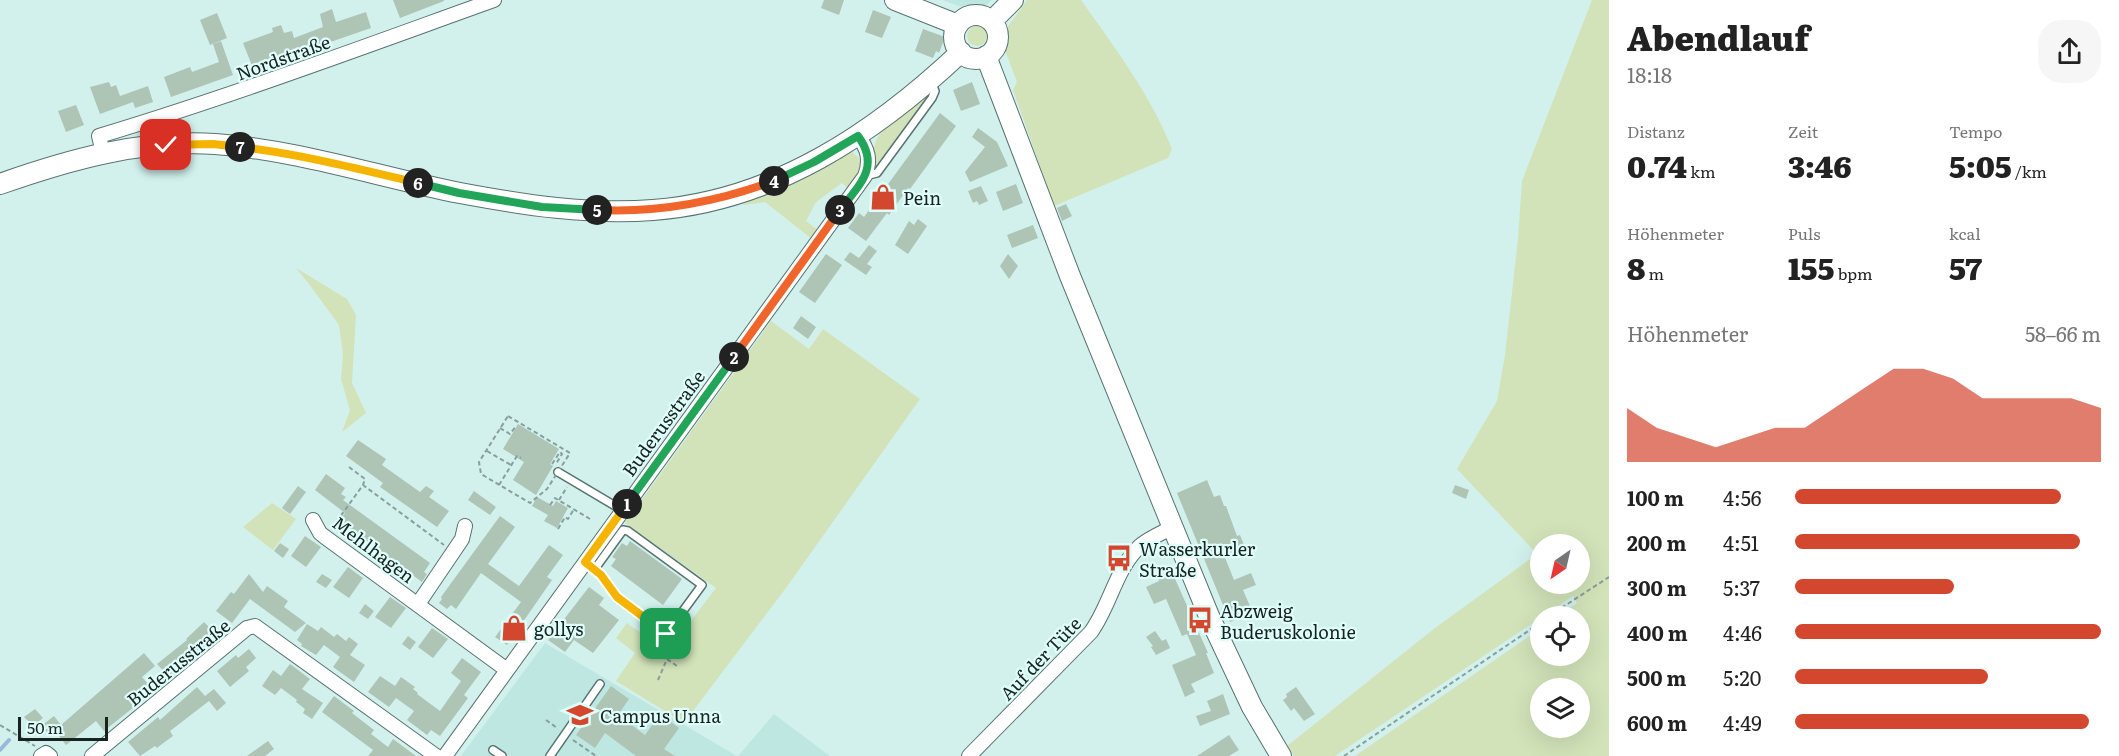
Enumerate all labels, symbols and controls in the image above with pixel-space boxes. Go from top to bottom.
text: Abendlauf [1627,12,1809,61]
button: share [2038,20,2101,83]
street label: Nordstraße [232,27,334,87]
text: 18:18 [1627,59,1672,89]
pin [140,119,191,170]
text: Distanz [1627,119,1685,143]
text: Zeit [1788,119,1818,143]
text: Tempo [1949,119,2002,143]
icon: check [149,128,182,161]
pin: 7 [225,132,255,162]
text: 7 [236,135,244,159]
text: 0.74 [1627,143,1687,187]
text: 3:46 [1788,143,1852,187]
text: 5:05 [1949,143,2012,187]
text: km [1687,159,1715,183]
text: /km [2012,159,2047,183]
pin: 4 [759,166,789,196]
pin: 6 [403,168,433,198]
text: 4 [769,169,779,193]
text: 6 [413,171,423,195]
shop icon: Pein [868,182,898,212]
place label: Pein [903,184,941,211]
pin: 5 [582,195,612,225]
pin: 3 [825,195,855,225]
text: 5 [593,198,601,222]
text: 3 [836,198,844,222]
text: Höhenmeter [1627,221,1724,245]
text: Puls [1788,221,1820,245]
text: kcal [1949,221,1981,245]
text: 8 [1627,245,1645,289]
text: 155 [1788,245,1834,289]
text: 57 [1949,245,1982,289]
text: m [1645,261,1664,285]
text: bpm [1834,261,1872,285]
text: Höhenmeter [1627,318,1748,348]
text: 58–66 m [2025,318,2101,348]
pin: 2 [719,342,749,372]
text: 2 [730,345,738,369]
street label: Buderusstraße [615,364,711,482]
text: 100 m [1627,482,1684,512]
text: 4:56 [1723,482,1762,512]
pin: 1 [612,489,642,519]
text: 1 [624,492,630,516]
street label: Mehlhagen [327,509,421,589]
text: 200 m [1627,527,1686,557]
text: 4:51 [1723,527,1759,557]
north arrow [1530,534,1590,594]
map controls [1530,534,1590,738]
place label: Wasserkurler Straße [1139,535,1256,583]
bus stop icon: Wasserkurler Straße [1104,543,1134,573]
text: 300 m [1627,572,1687,602]
text: 5:37 [1723,572,1760,602]
place label: Abzweig Buderuskolonie [1220,597,1356,645]
bus stop icon: Abzweig Buderuskolonie [1185,605,1215,635]
button: locate [1530,606,1590,666]
pin [640,608,691,659]
street label: Auf der Tüte [993,610,1087,706]
street label: Buderusstraße [121,612,235,712]
shop icon: gollys [499,613,529,643]
place label: gollys [534,615,583,642]
icon: arrive [649,617,682,650]
text: 400 m [1627,617,1688,647]
text: 4:46 [1723,617,1762,647]
text: 500 m [1627,662,1686,692]
text: 5:20 [1723,662,1761,692]
button: layers [1530,678,1590,738]
school or university icon: Campus Unna [565,700,595,730]
place label: Campus Unna [600,702,721,729]
text: 600 m [1627,707,1687,737]
text: 4:49 [1723,707,1762,737]
scale bar [18,714,108,742]
text: 50 m [27,715,63,739]

